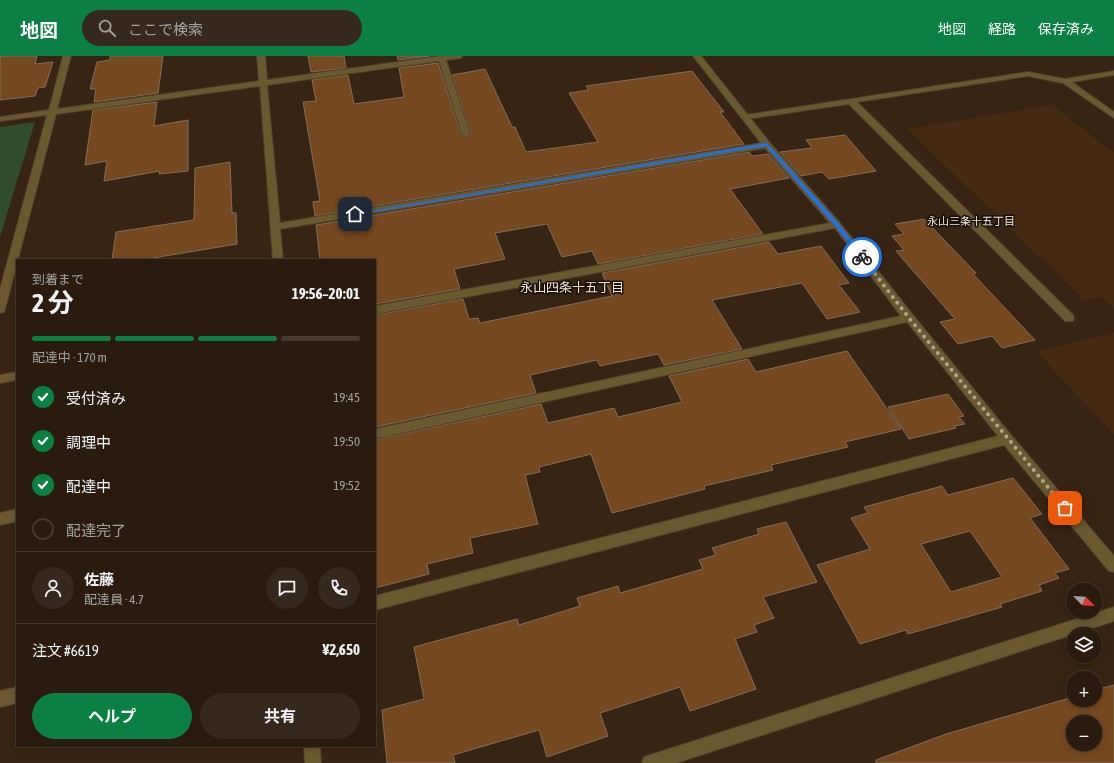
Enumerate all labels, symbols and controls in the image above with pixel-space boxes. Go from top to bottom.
search box [82,10,362,46]
icon: search [96,17,118,39]
text: 地図 [20,19,58,41]
text: ここで検索 [128,21,203,38]
text: 地図 [938,21,966,37]
text: 経路 [988,21,1016,37]
text: 保存済み [1038,21,1094,37]
pin [338,197,372,231]
icon: home [344,203,366,225]
district label: 永山三条十五丁目 [927,215,1015,227]
courier [842,237,882,277]
icon: bike [851,246,873,268]
text: 到着まで [32,272,84,287]
district label: 永山四条十五丁目 [520,280,624,295]
text: 19:56–20:01 [292,285,360,302]
text: 2 分 [32,288,74,318]
text: 配達中 · 170 m [32,350,107,365]
icon: check [32,386,54,408]
text: 受付済み [66,390,126,407]
text: 19:45 [333,390,360,405]
icon: check [32,430,54,452]
text: 調理中 [66,434,111,451]
text: 19:50 [333,434,360,449]
icon: check [32,474,54,496]
text: 配達中 [66,478,111,495]
text: 19:52 [333,478,360,493]
pin [1048,491,1082,525]
icon: bag [1054,497,1076,519]
text: 配達完了 [66,522,126,539]
button: person [32,567,74,609]
button: chat [266,567,308,609]
button: phone [318,567,360,609]
text: 佐藤 [84,571,114,588]
north arrow [1066,583,1102,619]
map controls [1066,583,1102,751]
text: 配達員 · 4.7 [84,592,144,607]
button: layers [1066,627,1102,663]
text: ¥2,650 [322,641,360,658]
text: 注文 #6619 [32,642,99,659]
button: + [1066,671,1102,707]
button: ヘルプ [32,693,192,739]
button: 共有 [200,693,360,739]
button: − [1066,715,1102,751]

